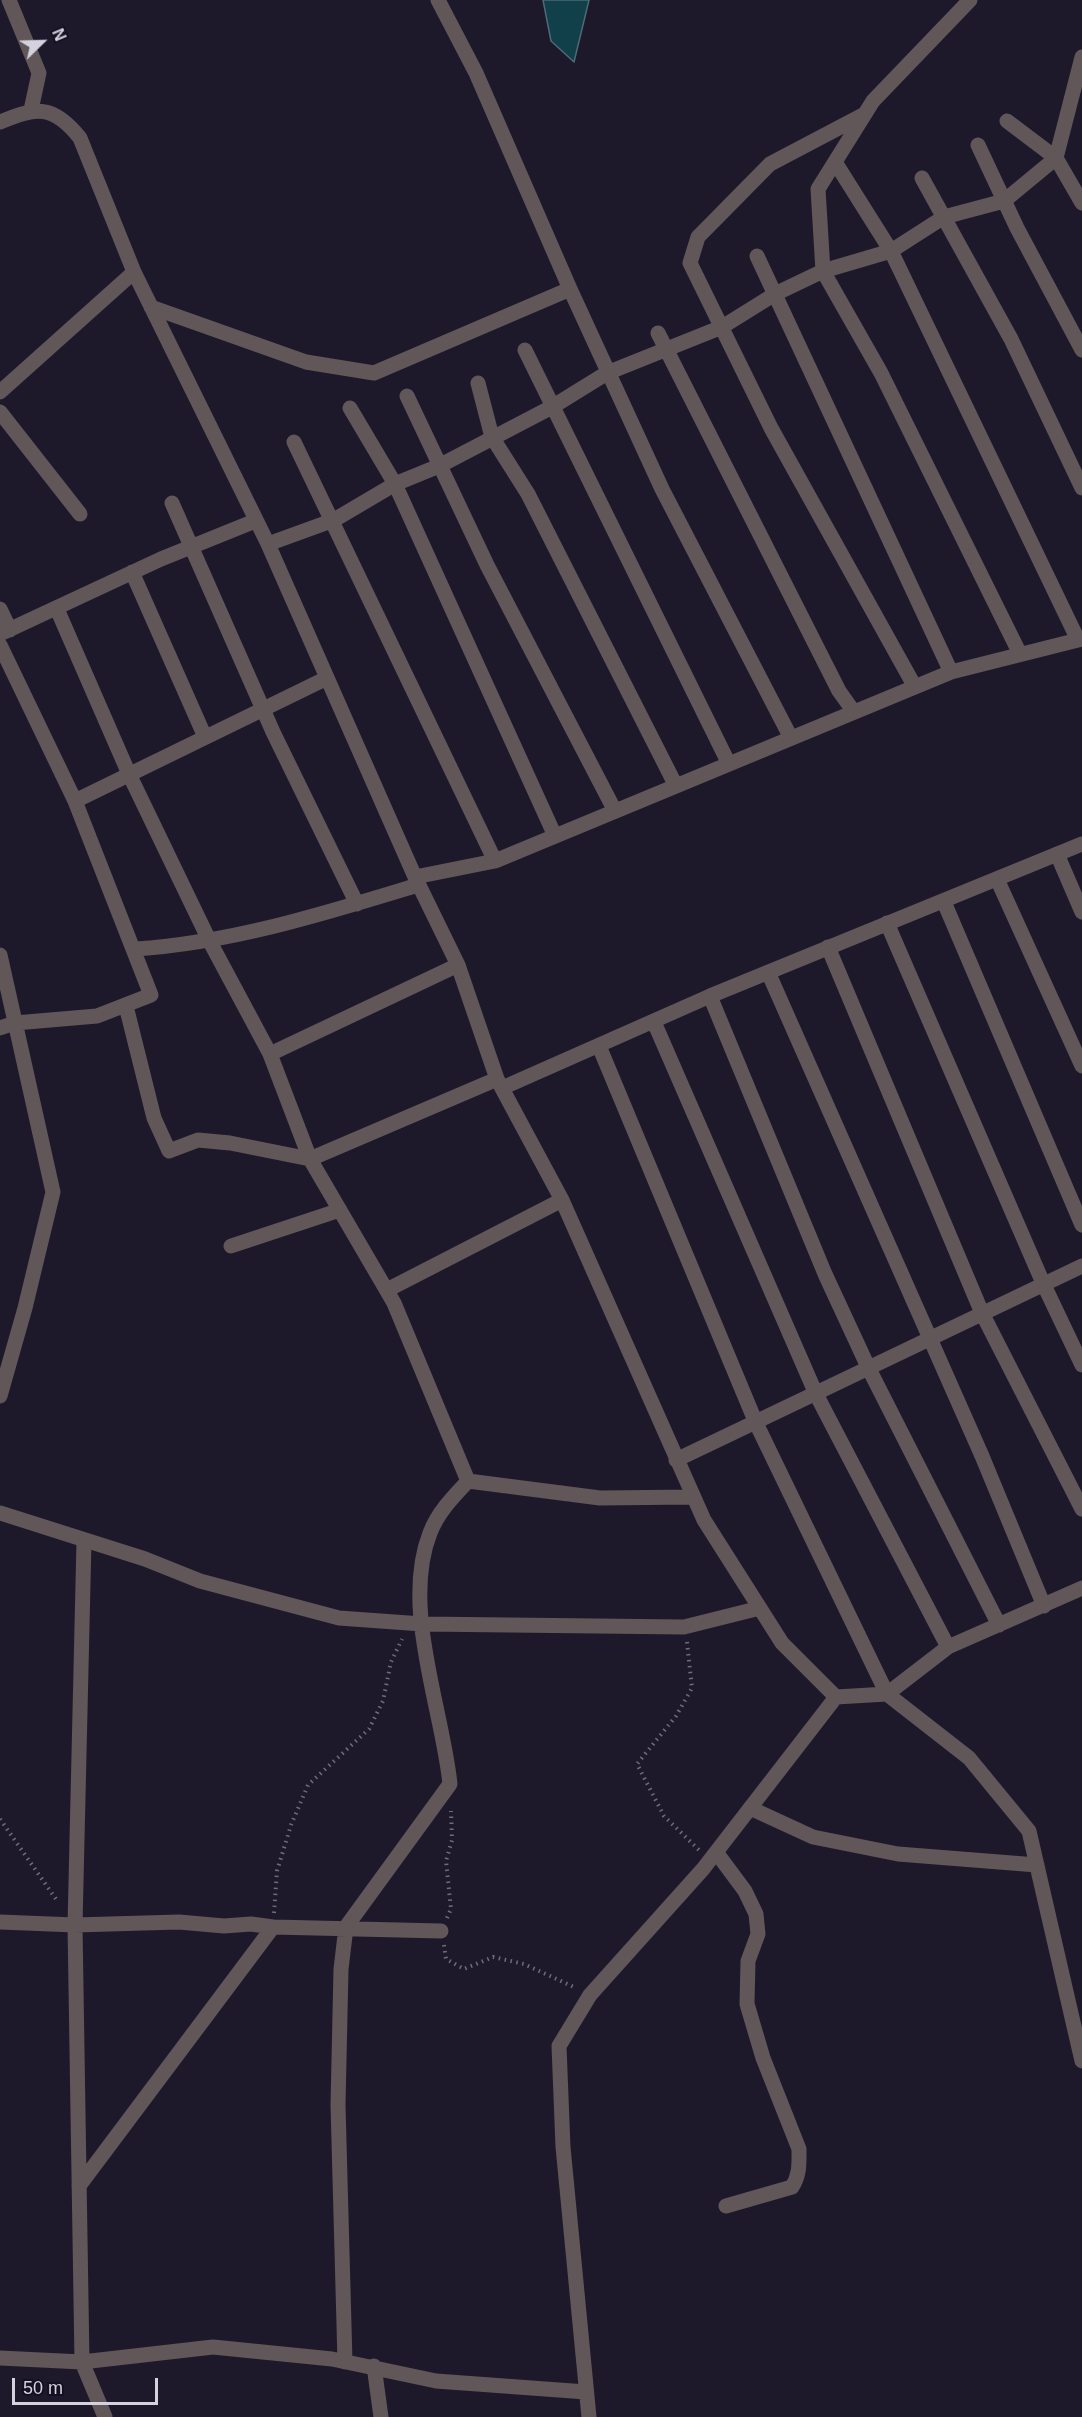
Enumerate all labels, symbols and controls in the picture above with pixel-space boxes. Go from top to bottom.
north arrow [12,12,72,72]
text: N [49,26,69,43]
scale bar [15,2366,160,2404]
text: 50 m [23,2378,63,2398]

